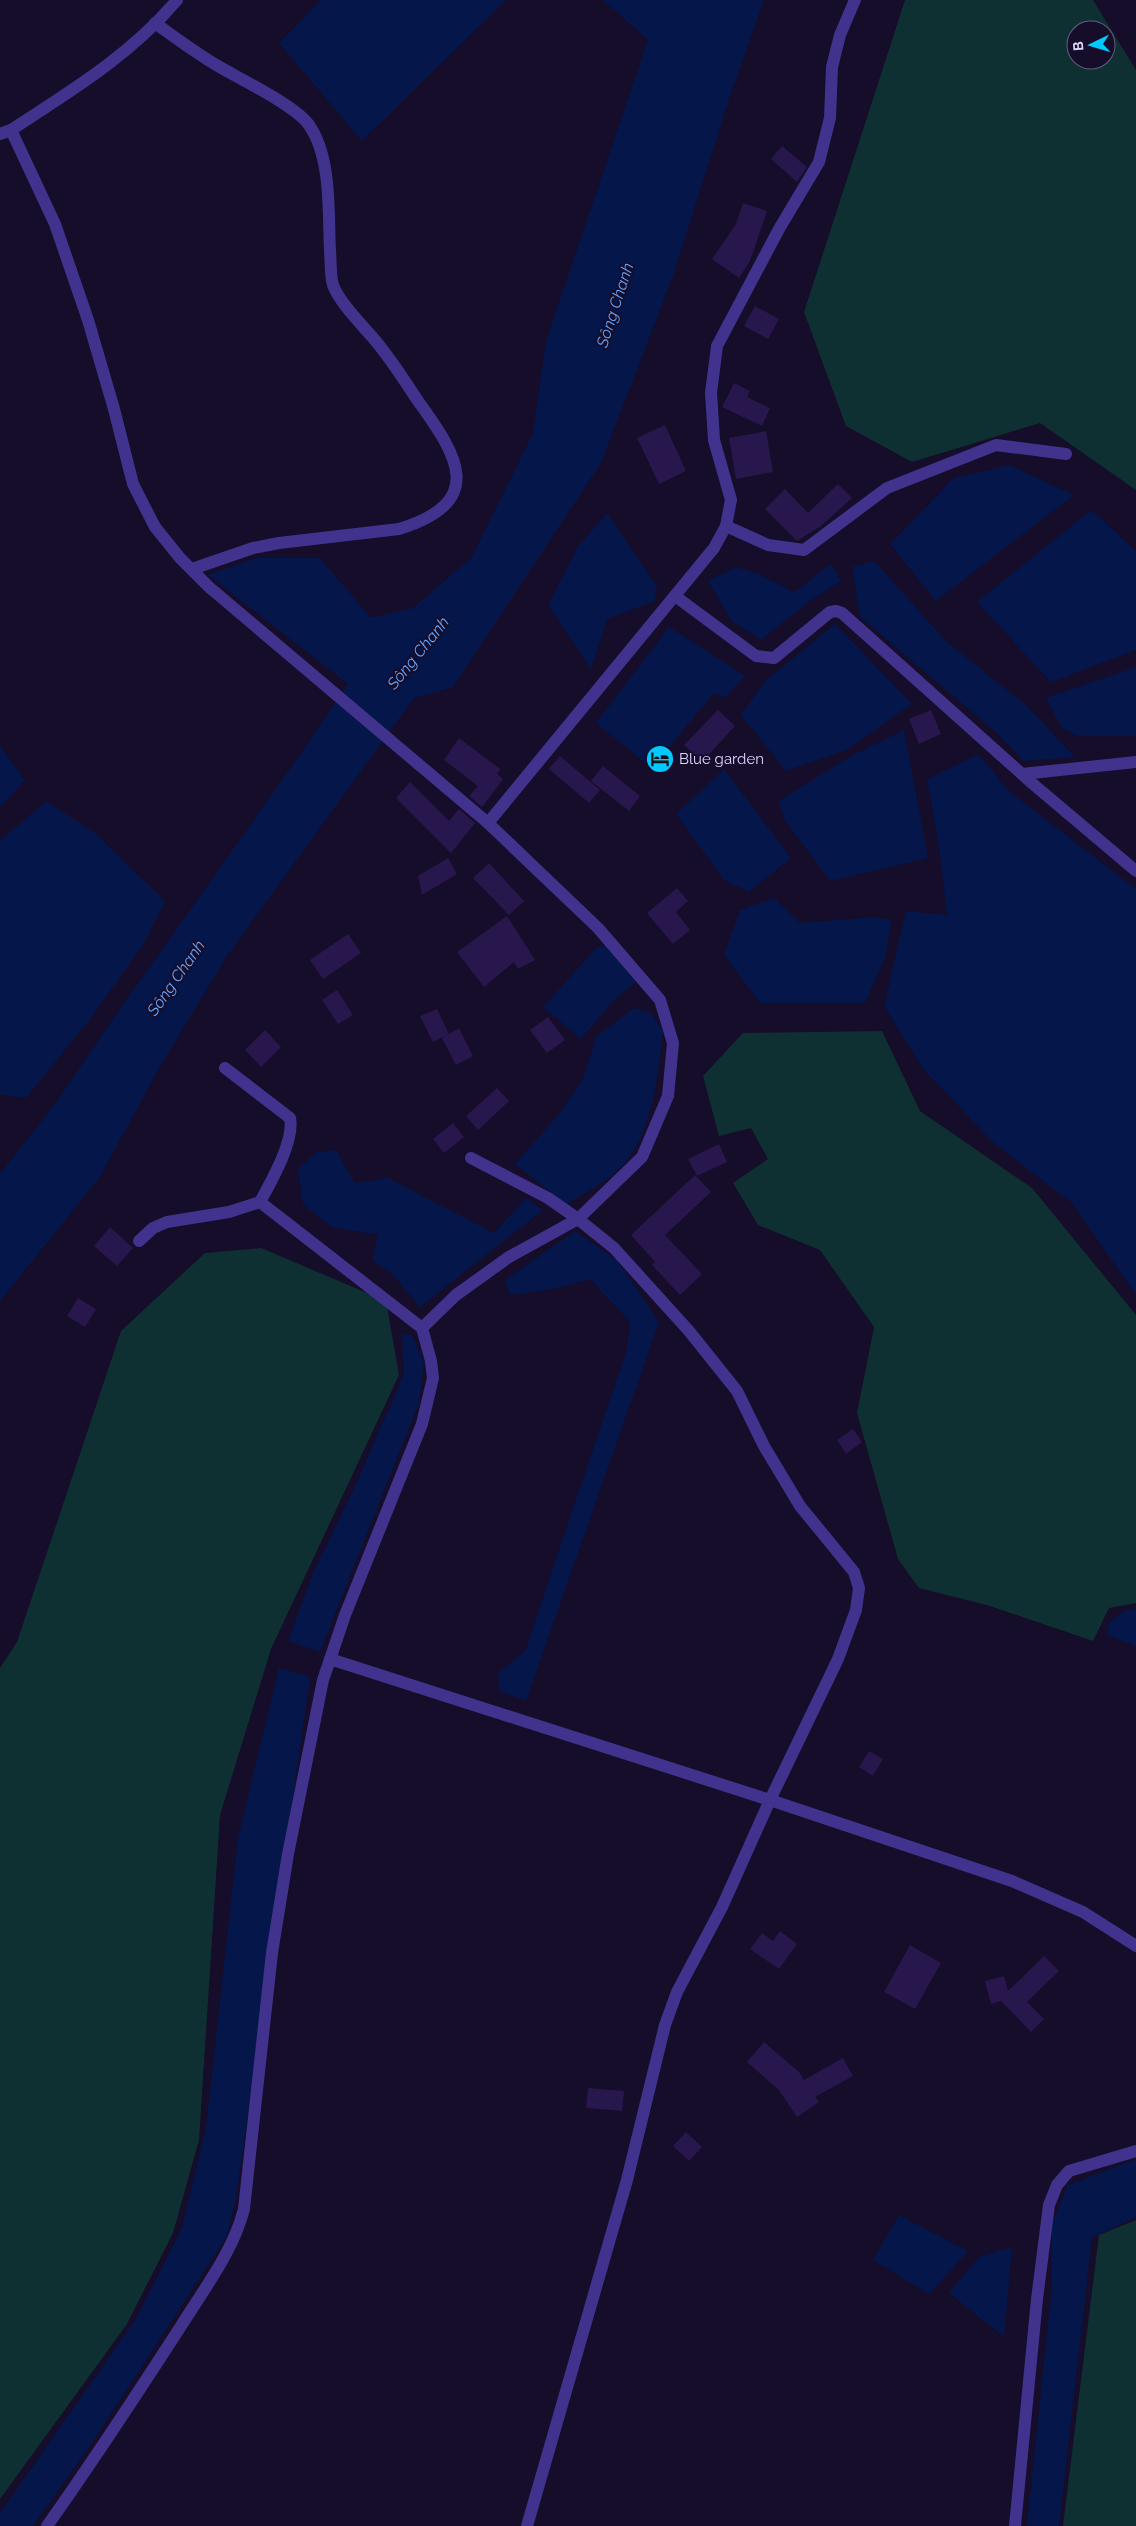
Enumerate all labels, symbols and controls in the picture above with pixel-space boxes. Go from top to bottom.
north arrow [1066,20,1116,70]
text: B [1070,40,1086,52]
water label: Sông Chanh [592,260,638,351]
water label: Sông Chanh [382,613,453,694]
hotel icon: Blue garden [645,744,675,774]
place label: Blue garden [679,750,764,768]
water label: Sông Chanh [142,937,209,1020]

